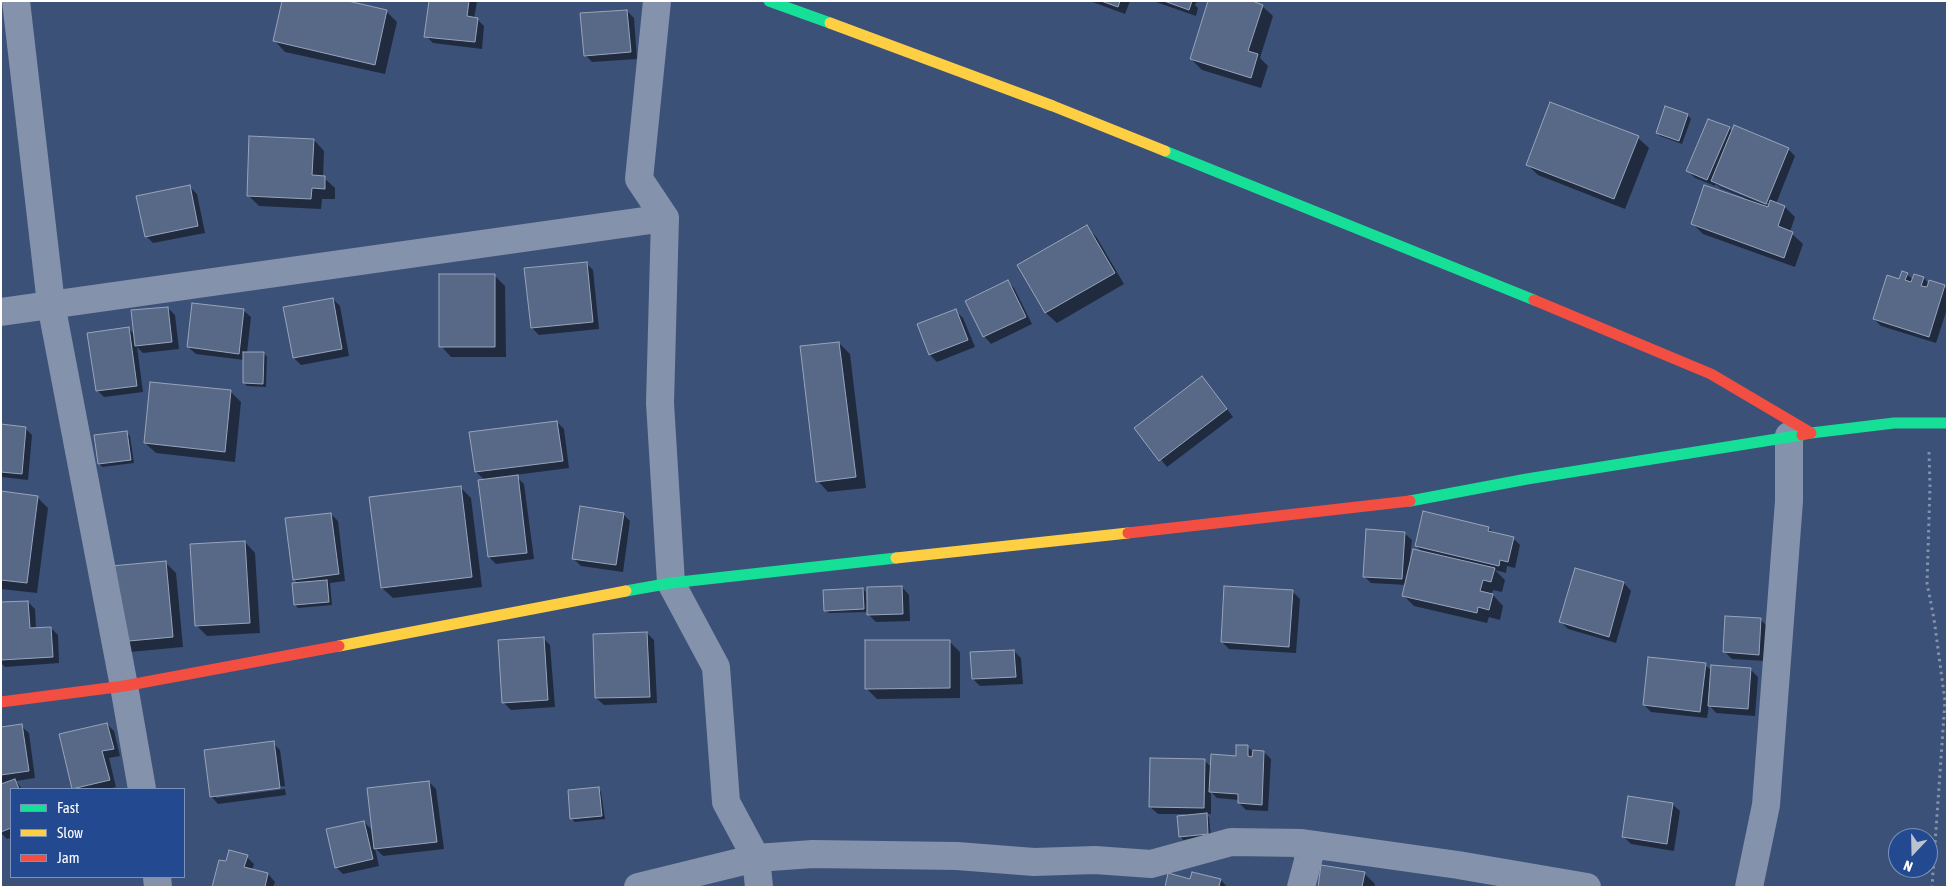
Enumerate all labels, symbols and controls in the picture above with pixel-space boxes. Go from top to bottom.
legend [10,788,185,878]
text: Fast [57,799,79,816]
text: Slow [57,824,83,841]
north arrow [1888,828,1938,878]
text: Jam [57,849,80,866]
text: N [1901,857,1915,875]

